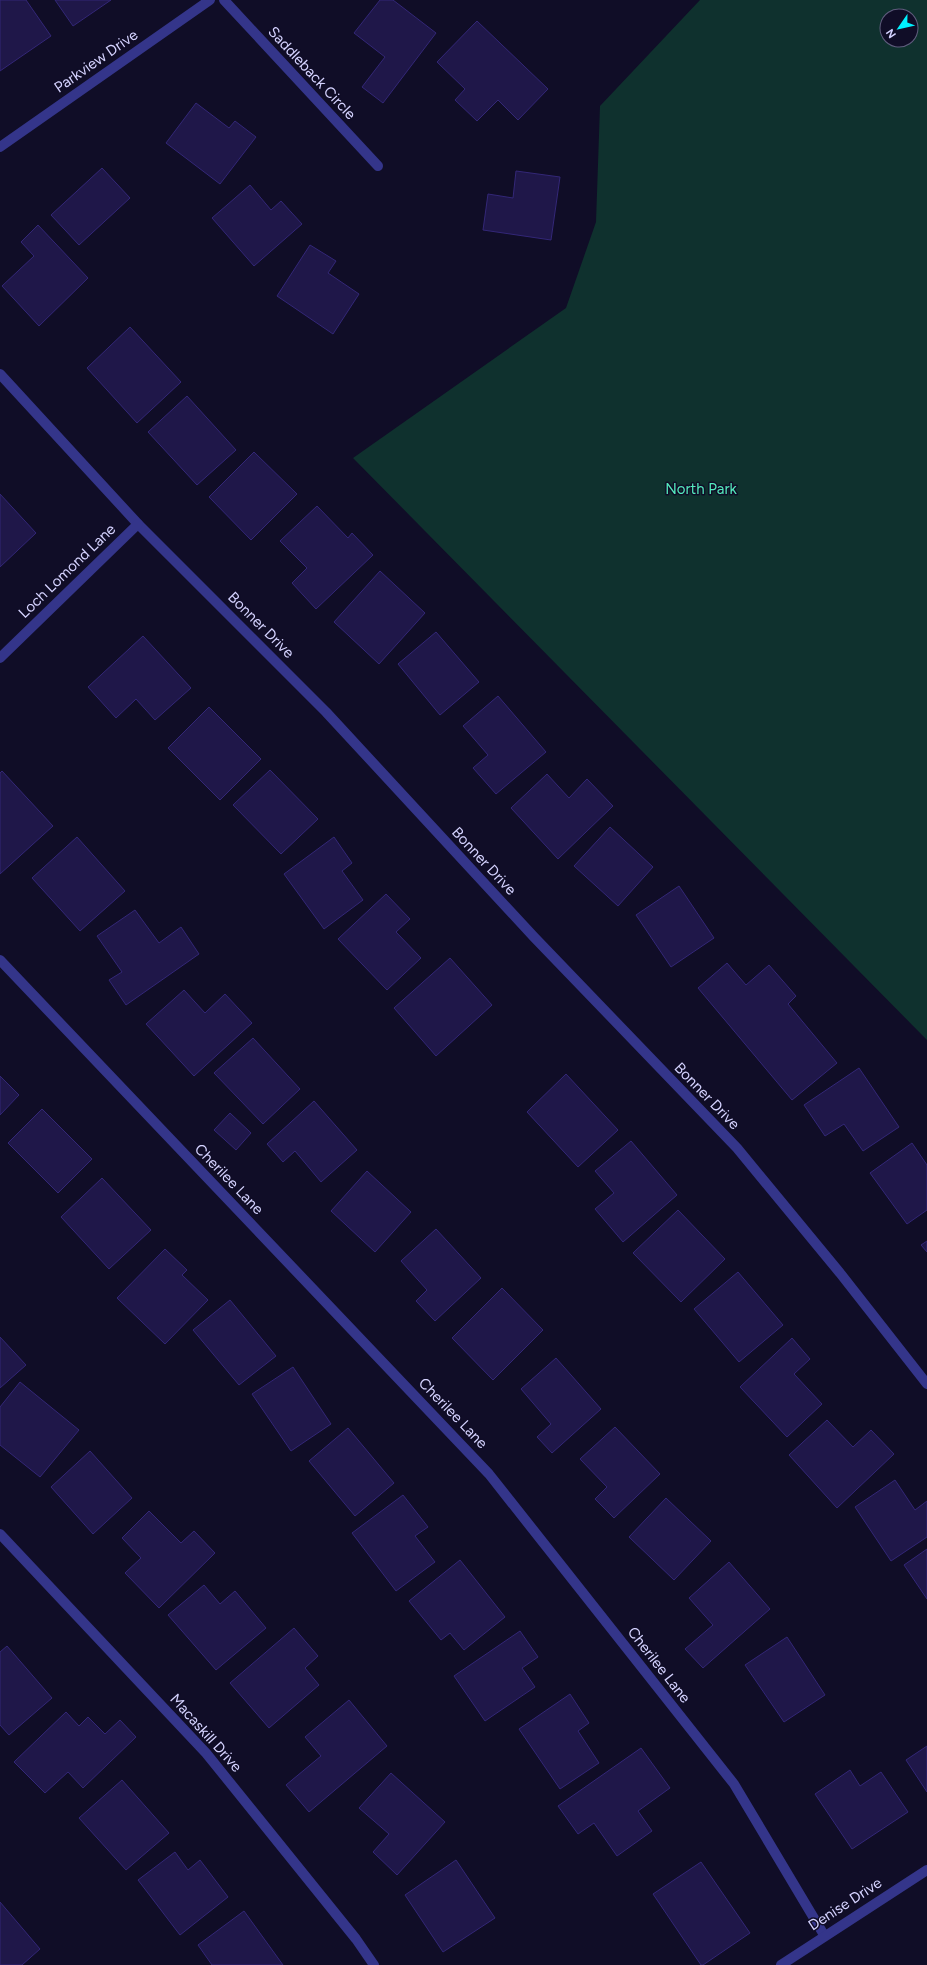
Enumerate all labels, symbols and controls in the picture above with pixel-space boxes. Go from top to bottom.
north arrow [879,8,919,48]
street label: Saddleback Circle [264,23,360,123]
street label: Parkview Drive [51,26,141,96]
text: N [883,26,899,40]
park label: North Park [665,480,738,498]
street label: Loch Lomond Lane [15,520,119,622]
street label: Bonner Drive [224,588,298,662]
street label: Bonner Drive [448,823,520,899]
street label: Bonner Drive [671,1059,743,1133]
street label: Cherilee Lane [191,1140,267,1218]
street label: Cherilee Lane [415,1374,491,1452]
street label: Cherilee Lane [624,1623,694,1707]
street label: Macaskill Drive [166,1690,246,1776]
street label: Denise Drive [805,1874,885,1934]

